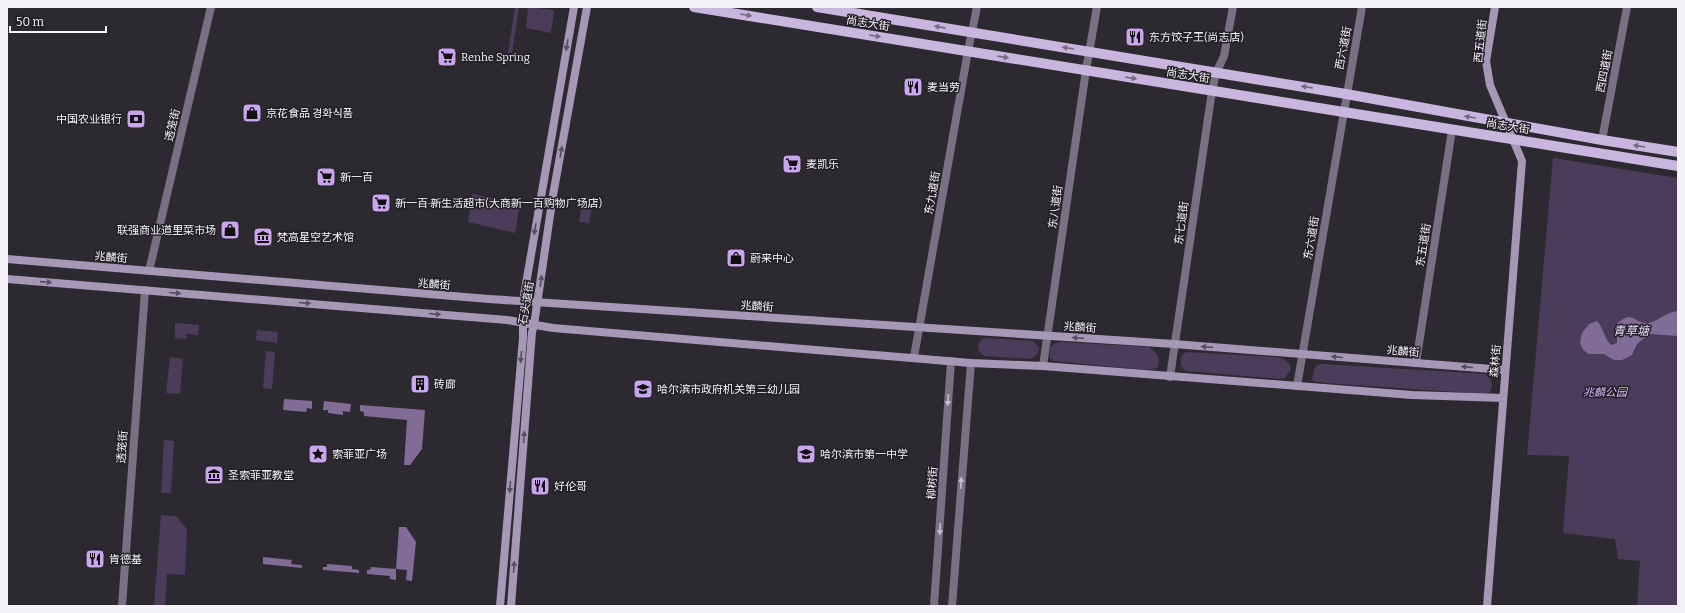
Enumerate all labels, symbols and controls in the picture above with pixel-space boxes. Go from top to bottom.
scale bar [10,8,106,34]
one-way arrow [740,13,753,19]
street label: 尚志大街 [845,14,891,33]
text: 50 m [16,15,45,29]
street label: 西五道街 [1472,18,1489,64]
one-way arrow [934,24,946,30]
street label: 西六道街 [1333,25,1354,71]
restaurant icon: 东方饺子王(尚志店) [1124,26,1146,48]
place label: 东方饺子王(尚志店) [1149,31,1244,44]
one-way arrow [869,33,881,39]
one-way arrow [564,39,570,52]
one-way arrow [1062,45,1075,51]
supermarket icon: Renhe Spring [436,46,458,68]
street label: 西四道街 [1594,48,1615,94]
place label: Renhe Spring [461,51,530,64]
one-way arrow [997,54,1009,60]
street label: 尚志大街 [1165,66,1211,85]
one-way arrow [1125,75,1138,81]
restaurant icon: 麦当劳 [902,76,924,98]
place label: 麦当劳 [927,81,960,94]
one-way arrow [1301,84,1313,90]
shop icon: 京花食品 경화식품 [241,102,263,124]
place label: 京花食品 경화식품 [266,107,353,120]
bank icon: 中国农业银行 [125,108,147,130]
street label: 透笼街 [162,108,183,143]
place label: 中国农业银行 [56,113,122,126]
one-way arrow [1464,113,1476,119]
street label: 尚志大街 [1485,117,1531,136]
one-way arrow [1633,143,1646,149]
one-way arrow [558,146,564,158]
supermarket icon: 麦凯乐 [781,153,803,175]
place label: 麦凯乐 [806,158,839,171]
supermarket icon: 新一百 [315,166,337,188]
street label: 东九道街 [922,170,943,216]
place label: 新一百 [340,171,373,184]
street label: 东八道街 [1046,184,1065,230]
supermarket icon: 新一百·新生活超市(大商新一百购物广场店) [370,192,392,214]
place label: 新一百·新生活超市(大商新一百购物广场店) [395,197,602,210]
street label: 东七道街 [1172,200,1191,246]
street label: 东六道街 [1301,215,1322,261]
shop icon: 联强商业道里菜市场 [219,219,241,241]
street label: 东五道街 [1414,222,1433,268]
one-way arrow [532,223,538,235]
place label: 联强商业道里菜市场 [117,224,216,237]
museum icon: 梵高星空艺术馆 [252,226,274,248]
place label: 梵高星空艺术馆 [277,231,354,244]
shop icon: 蔚来中心 [725,247,747,269]
street label: 兆麟街 [94,250,128,265]
place label: 蔚来中心 [750,252,794,265]
one-way arrow [538,275,544,287]
street label: 兆麟街 [417,277,451,292]
one-way arrow [40,279,52,286]
street label: 石头道街 [516,280,537,326]
one-way arrow [169,289,182,296]
street label: 兆麟街 [740,299,774,314]
one-way arrow [299,300,311,307]
one-way arrow [429,311,441,318]
street label: 兆麟街 [1063,320,1097,335]
water label: 青草塘 [1613,324,1651,338]
one-way arrow [1072,335,1084,342]
one-way arrow [1201,343,1213,350]
street label: 兆麟街 [1386,344,1420,359]
street label: 森林街 [1488,344,1503,378]
one-way arrow [517,351,524,364]
one-way arrow [1331,353,1343,360]
one-way arrow [1461,364,1473,371]
building icon: 砖廊 [409,373,431,395]
place label: 砖廊 [434,378,456,391]
school or university icon: 哈尔滨市政府机关第三幼儿园 [632,378,654,400]
place label: 哈尔滨市政府机关第三幼儿园 [657,383,800,396]
park label: 兆麟公园 [1583,386,1629,399]
one-way arrow [945,394,952,406]
street label: 透笼街 [115,430,130,464]
one-way arrow [520,431,527,443]
place icon: 索菲亚广场 [307,443,329,465]
school or university icon: 哈尔滨市第一中学 [795,443,817,465]
place label: 索菲亚广场 [332,448,387,461]
place label: 哈尔滨市第一中学 [820,448,908,461]
museum icon: 圣索菲亚教堂 [203,464,225,486]
street label: 柳树街 [925,466,940,500]
place label: 圣索菲亚教堂 [228,469,294,482]
restaurant icon: 好伦哥 [529,475,551,497]
one-way arrow [958,477,965,489]
place label: 好伦哥 [554,480,587,493]
one-way arrow [507,481,514,493]
one-way arrow [936,523,943,535]
restaurant icon: 肯德基 [84,548,106,570]
place label: 肯德基 [109,553,142,566]
one-way arrow [510,561,517,573]

